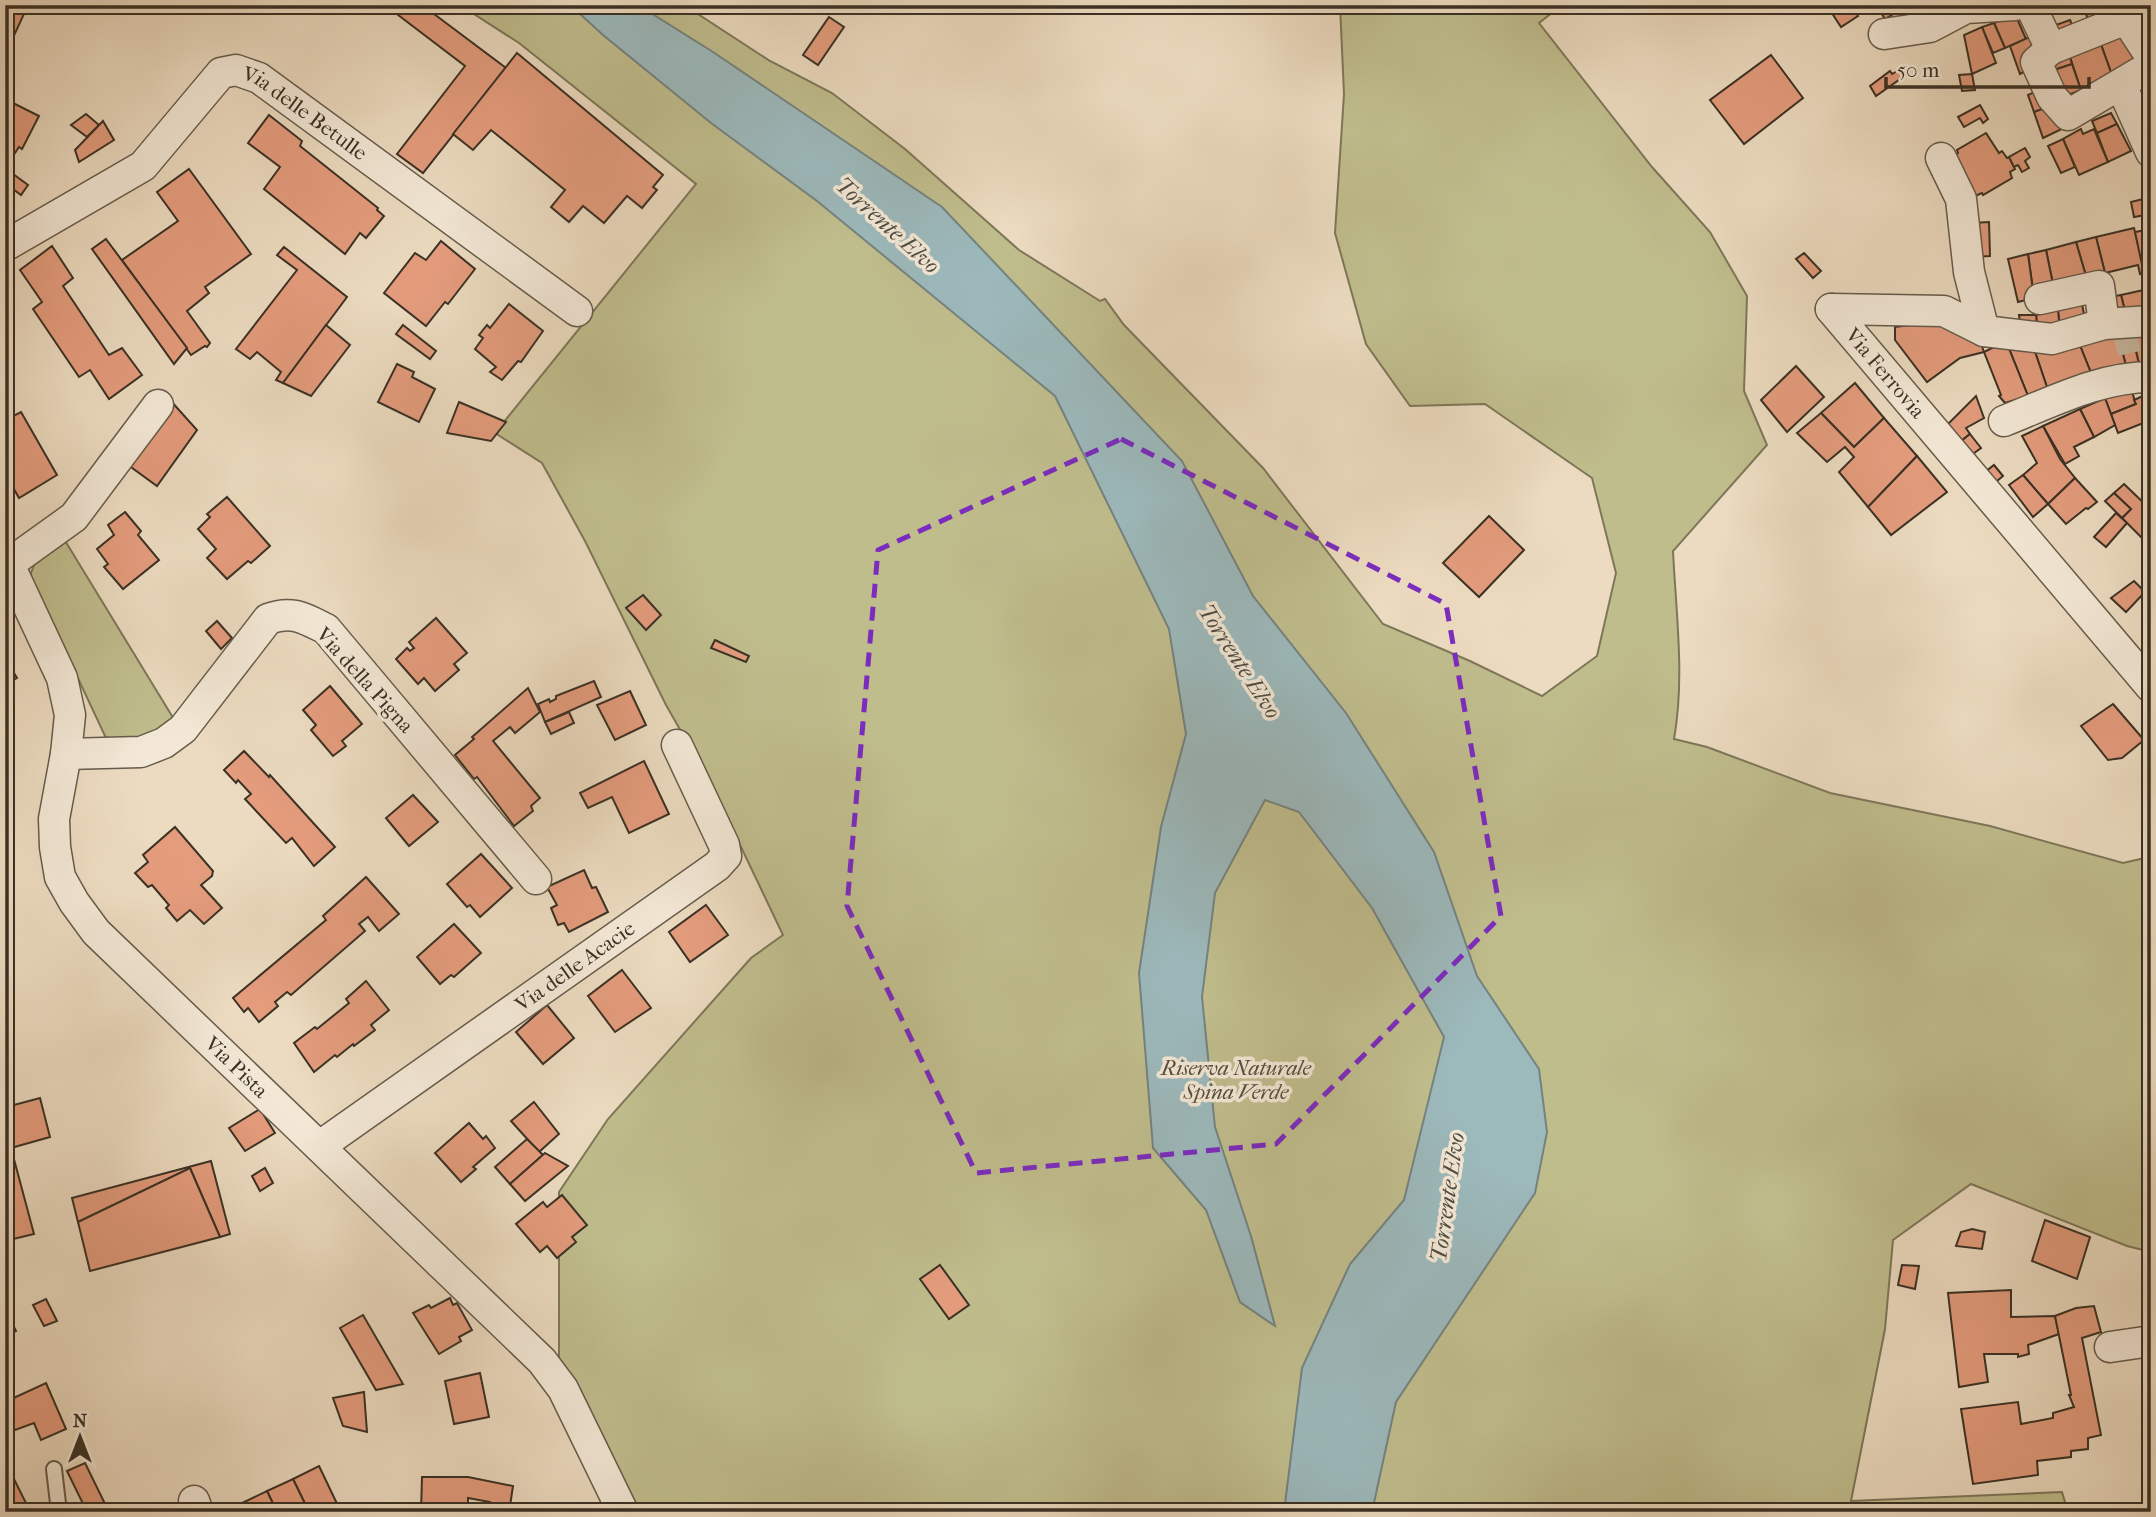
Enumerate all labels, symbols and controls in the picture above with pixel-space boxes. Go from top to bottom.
scale bar [1886,46,2090,90]
text: 50 m [1897,58,1940,82]
street label: Via delle Betulle [239,61,372,165]
water label: Torrente Elvo [830,172,945,279]
street label: Via Ferrovia [1840,323,1930,423]
water label: Torrente Elvo [1193,599,1287,724]
street label: Via della Pigna [311,622,419,738]
street label: Via delle Acacie [510,916,639,1017]
street label: Via Pista [199,1031,273,1103]
park label: Riserva Naturale Spina Verde [1159,1056,1311,1104]
water label: Torrente Elvo [1425,1130,1470,1264]
north arrow [46,1402,116,1472]
text: N [73,1410,88,1432]

